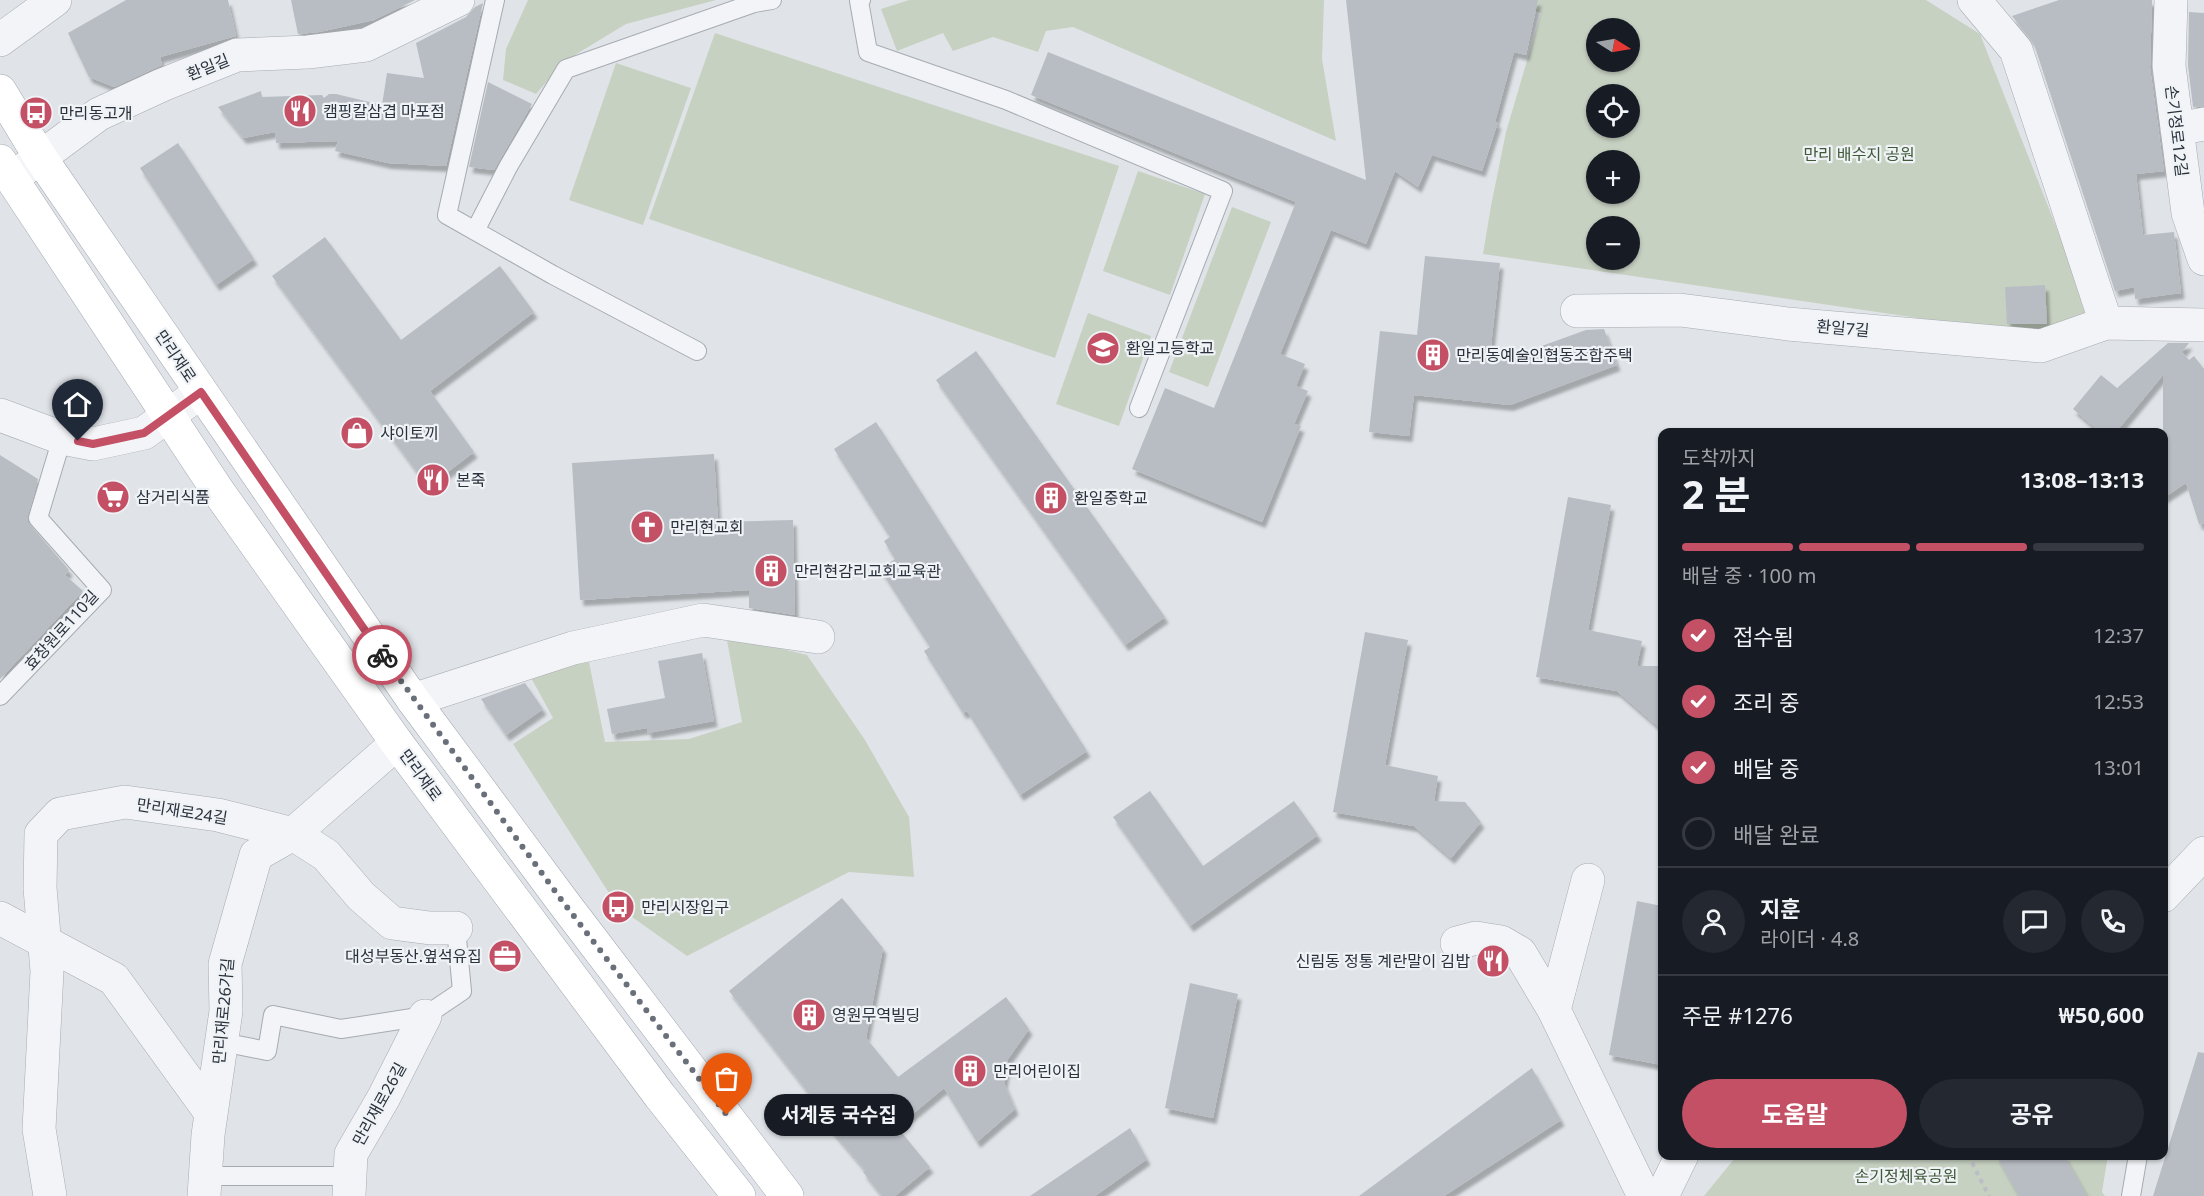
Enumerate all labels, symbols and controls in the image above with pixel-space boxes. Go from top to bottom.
north arrow [1586,18,1640,72]
map controls [1586,18,1640,270]
street label: 환일길 [183,49,233,85]
button: locate [1586,84,1640,138]
street label: 손기정로12길 [2160,84,2194,178]
restaurant icon: 캠핑칼삼겹 마포점 [282,93,318,129]
bus stop icon: 만리동고개 [18,95,54,131]
place label: 캠핑칼삼겹 마포점 [323,100,445,122]
place label: 만리동고개 [59,102,133,124]
park label: 만리 배수지 공원 [1803,143,1915,165]
button: + [1586,150,1640,204]
button: − [1586,216,1640,270]
street label: 환일7길 [1815,315,1871,341]
street label: 만리재로 [150,325,202,387]
school or university icon: 환일고등학교 [1085,330,1121,366]
place label: 환일고등학교 [1126,337,1214,359]
building icon: 만리동예술인협동조합주택 [1415,337,1451,373]
place label: 만리동예술인협동조합주택 [1456,344,1633,366]
pin [52,379,103,441]
icon: home [61,388,94,421]
shop icon: 샤이토끼 [339,415,375,451]
place label: 샤이토끼 [380,422,439,444]
text: 도착까지 [1682,444,1756,471]
restaurant icon: 본죽 [415,462,451,498]
text: 13:08–13:13 [2020,464,2144,494]
text: 2 분 [1682,467,1750,520]
place label: 본죽 [456,469,485,491]
supermarket icon: 삼거리식품 [95,479,131,515]
building icon: 환일중학교 [1033,480,1069,516]
place label: 삼거리식품 [136,486,210,508]
place label: 환일중학교 [1074,487,1148,509]
church icon: 만리현교회 [629,509,665,545]
place label: 만리현교회 [670,516,744,538]
building icon: 만리현감리교회교육관 [753,553,789,589]
place label: 만리현감리교회교육관 [794,560,941,582]
text: 배달 중 · 100 m [1682,562,1816,589]
street label: 효창원로110길 [19,585,103,675]
icon: check [1682,619,1715,652]
text: 접수됨 [1733,621,1794,651]
text: 12:37 [2093,622,2144,649]
courier [352,625,412,685]
icon: bike [366,639,399,672]
icon: check [1682,685,1715,718]
text: 조리 중 [1733,687,1799,717]
text: 12:53 [2093,688,2144,715]
street label: 만리재로 [395,745,447,806]
icon: check [1682,751,1715,784]
text: 배달 중 [1733,753,1799,783]
text: 13:01 [2093,754,2144,781]
street label: 만리재로24길 [135,793,229,829]
text: 배달 완료 [1733,819,1820,849]
bus stop icon: 만리시장입구 [600,889,636,925]
button: person [1682,890,1745,953]
button: chat [2003,890,2066,953]
button: phone [2081,890,2144,953]
text: 지훈 [1760,893,1800,923]
place label: 만리시장입구 [641,896,729,918]
text: 라이더 · 4.8 [1760,925,1859,952]
office icon: 대성부동산.옆석유집 [487,938,523,974]
restaurant icon: 신림동 정통 계란말이 김밥 [1475,943,1511,979]
place label: 대성부동산.옆석유집 [345,945,482,967]
place label: 신림동 정통 계란말이 김밥 [1296,950,1470,972]
street label: 만리재로26가길 [207,957,239,1065]
building icon: 영원무역빌딩 [791,997,827,1033]
text: ₩50,600 [2059,999,2144,1029]
text: 주문 #1276 [1682,1000,1793,1030]
place label: 영원무역빌딩 [832,1004,920,1026]
pin [701,1053,752,1115]
building icon: 만리어린이집 [952,1053,988,1089]
street label: 만리재로26길 [347,1058,411,1150]
place label: 만리어린이집 [993,1060,1081,1082]
icon: bag [710,1062,743,1095]
button: 도움말 [1682,1079,1907,1148]
button: 공유 [1919,1079,2144,1148]
callout: 서계동 국수집 [763,1094,913,1136]
text: 서계동 국수집 [781,1101,897,1128]
park label: 손기정체육공원 [1854,1165,1958,1187]

